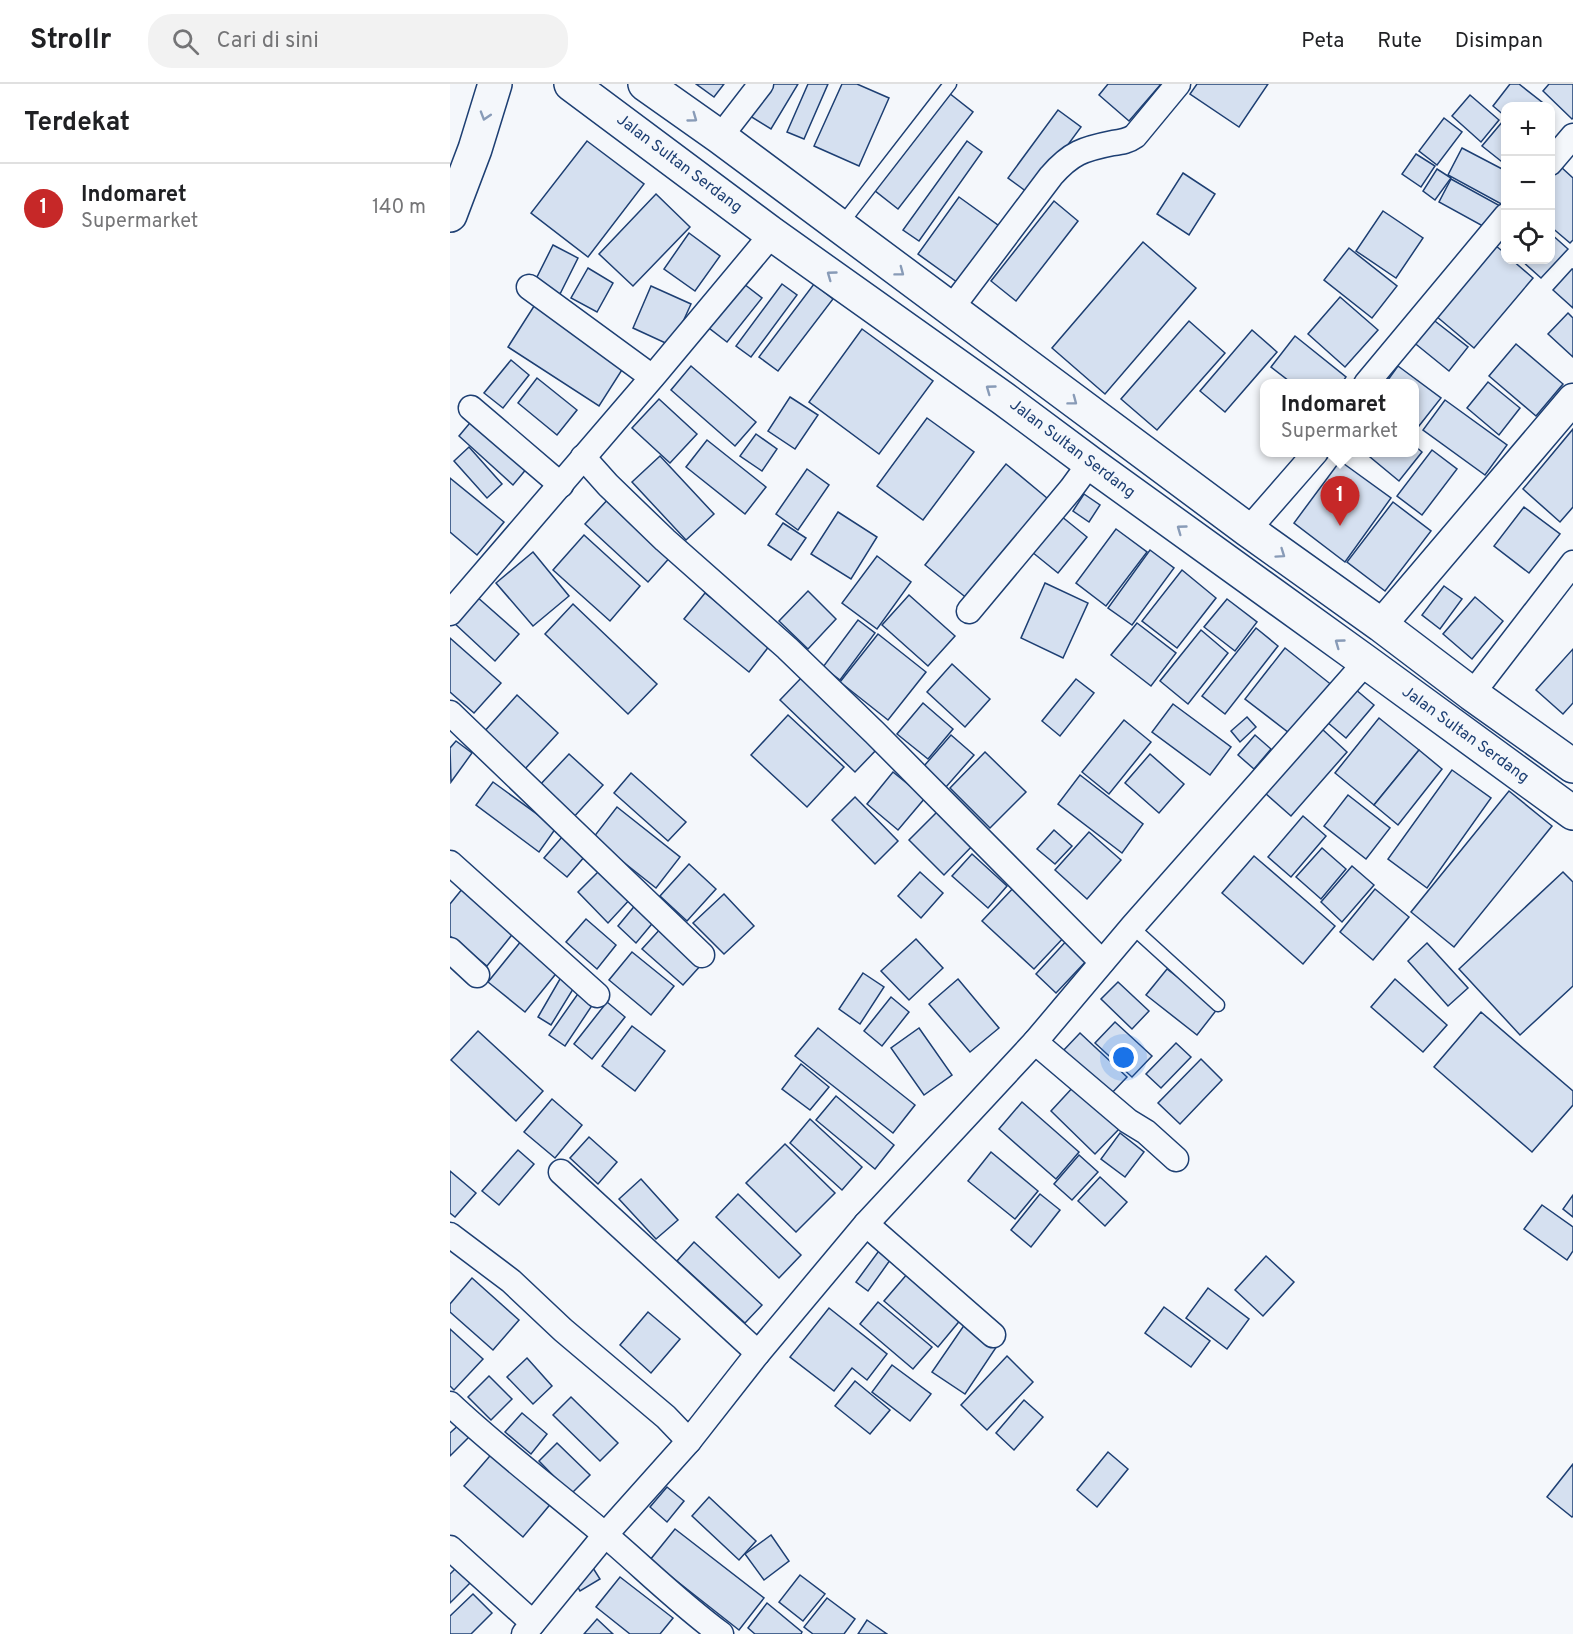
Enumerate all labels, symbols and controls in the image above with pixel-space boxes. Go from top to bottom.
search box [148,14,568,68]
text: Strollr [30,23,112,59]
icon: search [169,25,202,58]
text: Cari di sini [217,28,319,55]
text: Peta [1301,28,1344,55]
text: Rute [1377,28,1422,55]
text: Disimpan [1455,28,1543,55]
map controls [1501,102,1555,264]
button: + [1501,102,1555,156]
text: Terdekat [24,107,130,140]
one-way arrow [480,110,492,121]
street label: Jalan Sultan Serdang [612,110,746,218]
one-way arrow [686,111,697,122]
button: − [1501,156,1555,210]
text: Indomaret [81,182,187,209]
text: 1 [40,195,48,221]
text: 140 m [372,195,426,221]
text: Supermarket [81,209,198,235]
button: locate [1501,210,1555,264]
one-way arrow [893,265,904,276]
one-way arrow [826,272,837,283]
popup [1260,379,1419,457]
one-way arrow [985,385,996,396]
text: Indomaret [1281,392,1386,419]
one-way arrow [1067,394,1078,405]
street label: Jalan Sultan Serdang [1005,395,1139,503]
text: Supermarket [1281,419,1398,445]
pin: 1 [1320,476,1360,526]
one-way arrow [1176,525,1187,536]
one-way arrow [1274,547,1285,558]
one-way arrow [1335,639,1346,650]
street label: Jalan Sultan Serdang [1397,682,1533,788]
your location [1109,1043,1138,1072]

